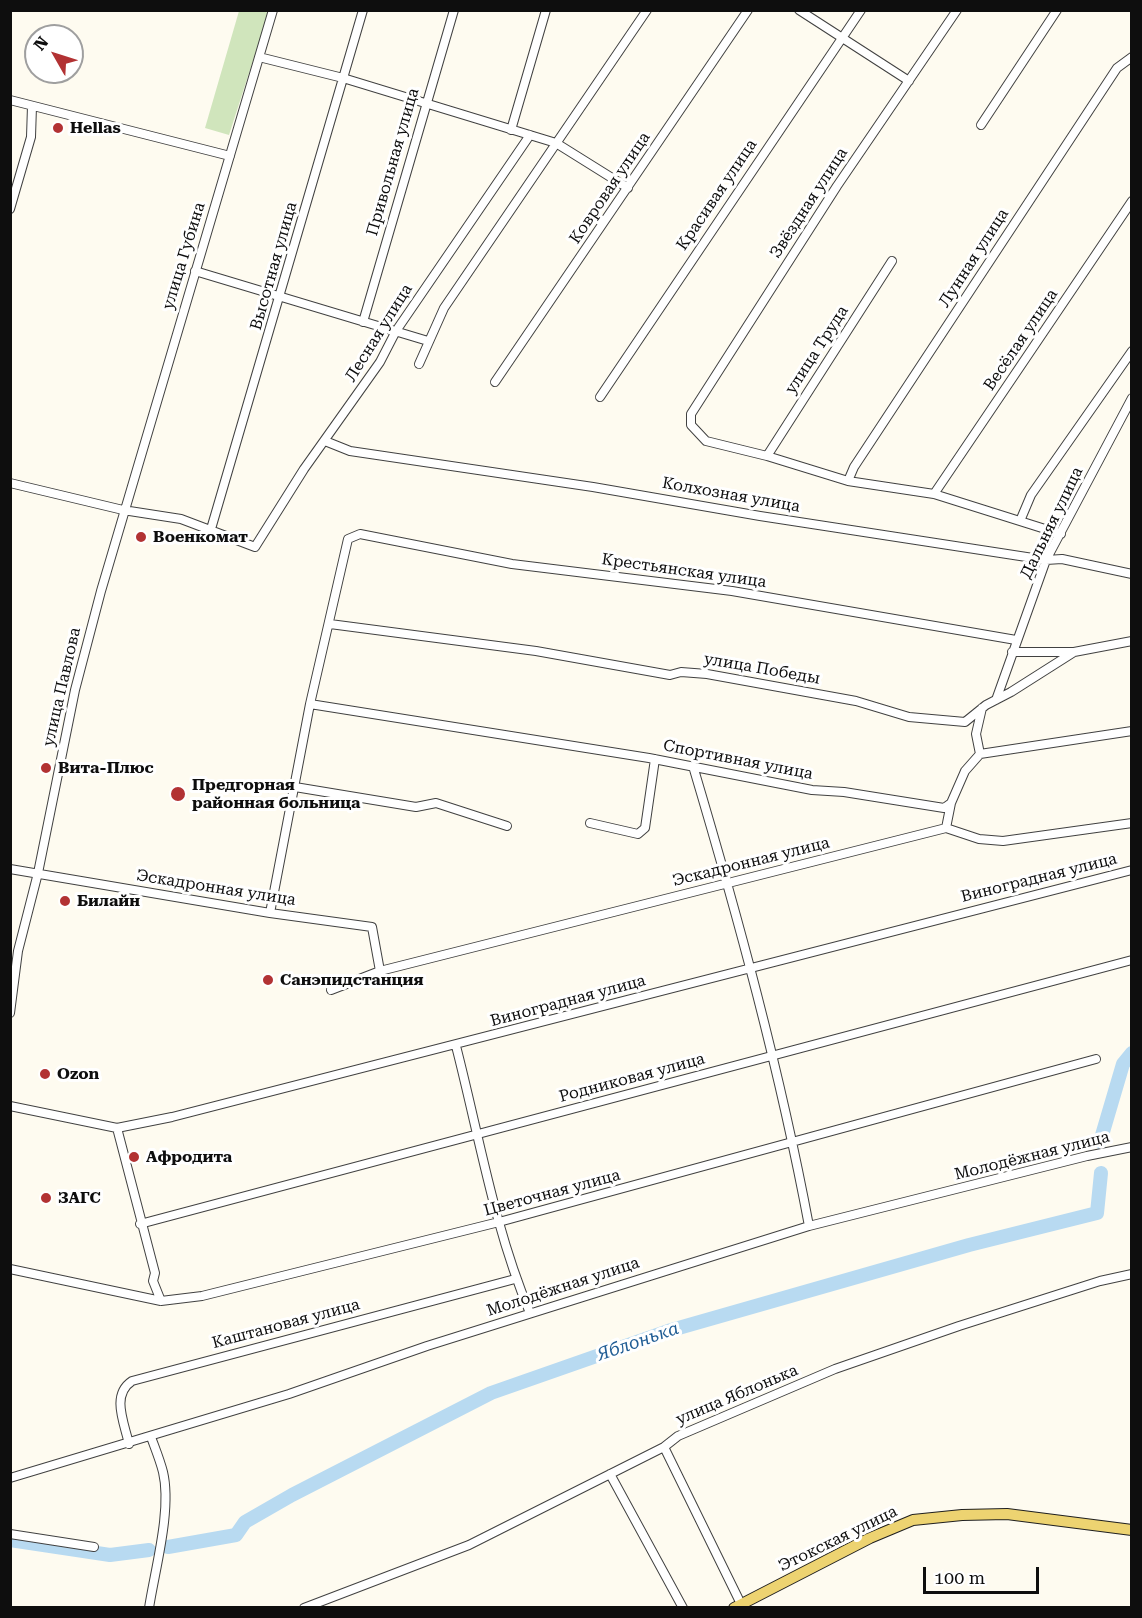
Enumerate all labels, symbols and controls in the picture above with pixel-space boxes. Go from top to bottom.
north arrow [24,24,84,84]
text: N [30,33,52,54]
street label: Привольная улица [363,86,423,238]
place label: Hellas [70,118,121,138]
marker: Hellas [51,121,65,135]
street label: Ковровая улица [566,129,654,247]
street label: Красивая улица [673,136,761,254]
street label: Звёздная улица [766,144,852,262]
street label: улица Губина [159,200,209,312]
street label: Высотная улица [247,200,301,332]
street label: Лунная улица [935,205,1013,311]
street label: Лесная улица [341,281,417,385]
street label: Весёлая улица [980,286,1062,394]
street label: улица Труда [781,302,853,398]
street label: Дальняя улица [1017,464,1087,582]
street label: Колхозная улица [661,473,801,517]
place label: Военкомат [153,527,248,547]
marker: Военкомат [134,530,148,544]
street label: Крестьянская улица [600,550,768,592]
street label: улица Павлова [39,626,85,748]
street label: улица Победы [702,649,822,689]
street label: Спортивная улица [662,736,814,784]
place label: Вита-Плюс [58,758,154,778]
marker: Вита-Плюс [39,761,53,775]
place label: Предгорная районная больница [192,775,360,813]
marker: Предгорная районная больница [169,785,187,803]
street label: Эскадронная улица [670,833,832,891]
street label: Виноградная улица [959,849,1119,907]
street label: Эскадронная улица [135,866,297,910]
place label: Билайн [77,891,140,911]
marker: Билайн [58,894,72,908]
place label: Санэпидстанция [280,970,424,990]
street label: Виноградная улица [488,971,648,1031]
marker: Санэпидстанция [261,973,275,987]
street label: Родниковая улица [557,1049,707,1107]
place label: Ozon [57,1064,99,1084]
marker: Ozon [38,1067,52,1081]
street label: Молодёжная улица [952,1127,1112,1185]
place label: Афродита [146,1147,232,1167]
marker: Афродита [127,1150,141,1164]
street label: Цветочная улица [482,1166,622,1220]
place label: ЗАГС [58,1188,101,1208]
marker: ЗАГС [39,1191,53,1205]
street label: Молодёжная улица [484,1253,642,1321]
street label: Каштановая улица [210,1295,362,1353]
water label: Яблонька [594,1318,682,1366]
street label: улица Яблонька [673,1361,801,1429]
street label: Этокская улица [776,1502,900,1576]
scale bar [926,1555,1042,1593]
text: 100 m [934,1567,985,1588]

